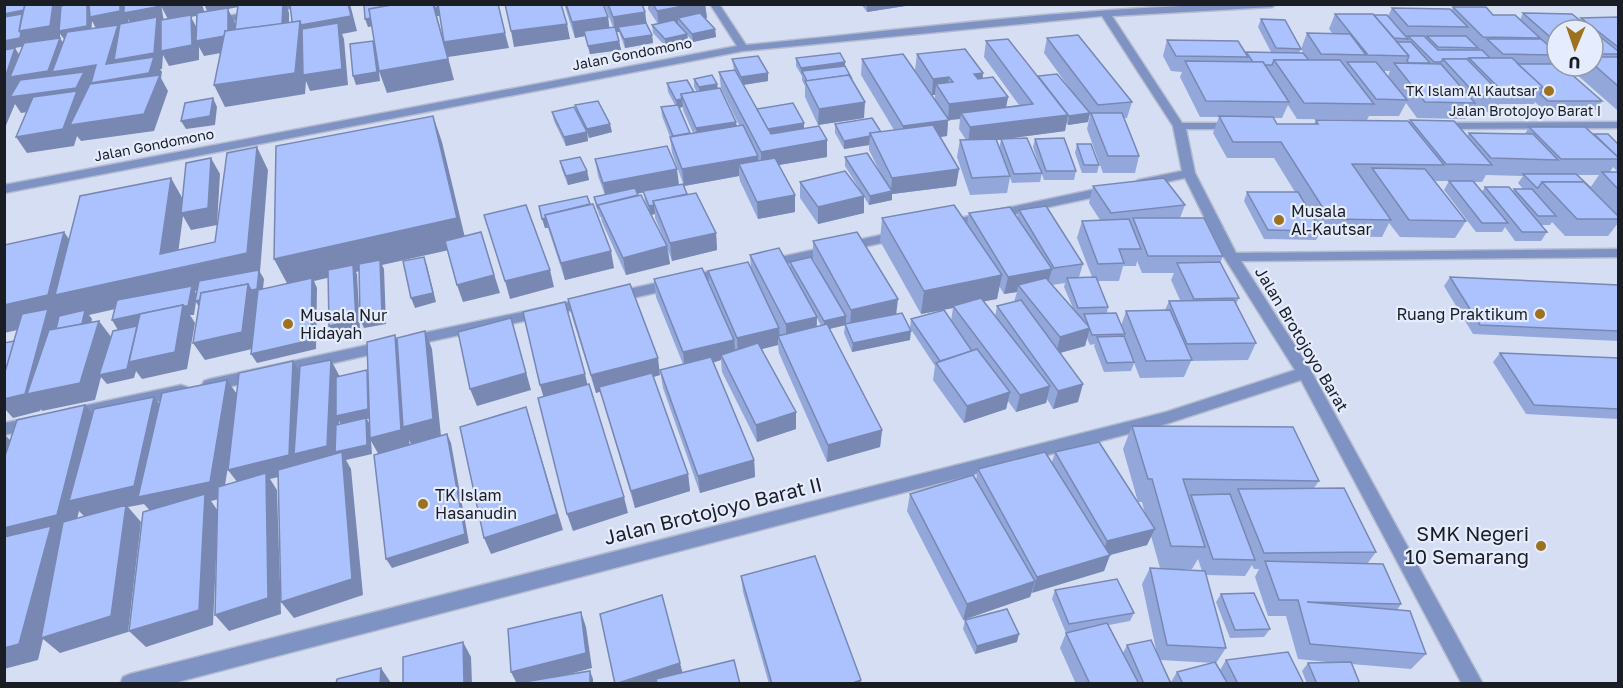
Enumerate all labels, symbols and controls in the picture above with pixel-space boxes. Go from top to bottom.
north arrow [1545,18,1605,78]
street label: Jalan Gondomono [570,34,693,73]
text: U [1568,53,1581,73]
place label: TK Islam Al Kautsar [1406,82,1538,99]
marker: TK Islam Al Kautsar [1542,84,1556,98]
street label: Jalan Brotojoyo Barat I [1449,102,1601,119]
street label: Jalan Gondomono [92,125,215,164]
place label: Musala Al-Kautsar [1291,201,1372,239]
marker: Musala Al-Kautsar [1272,213,1286,227]
street label: Jalan Brotojoyo Barat [1251,263,1353,415]
place label: Ruang Praktikum [1397,304,1528,324]
place label: Musala Nur Hidayah [300,305,387,343]
marker: Ruang Praktikum [1533,307,1547,321]
marker: Musala Nur Hidayah [281,317,295,331]
street label: Jalan Brotojoyo Barat II [601,471,824,549]
place label: TK Islam Hasanudin [435,485,517,523]
marker: TK Islam Hasanudin [416,497,430,511]
place label: SMK Negeri 10 Semarang [1405,521,1529,568]
marker: SMK Negeri 10 Semarang [1534,539,1548,553]

